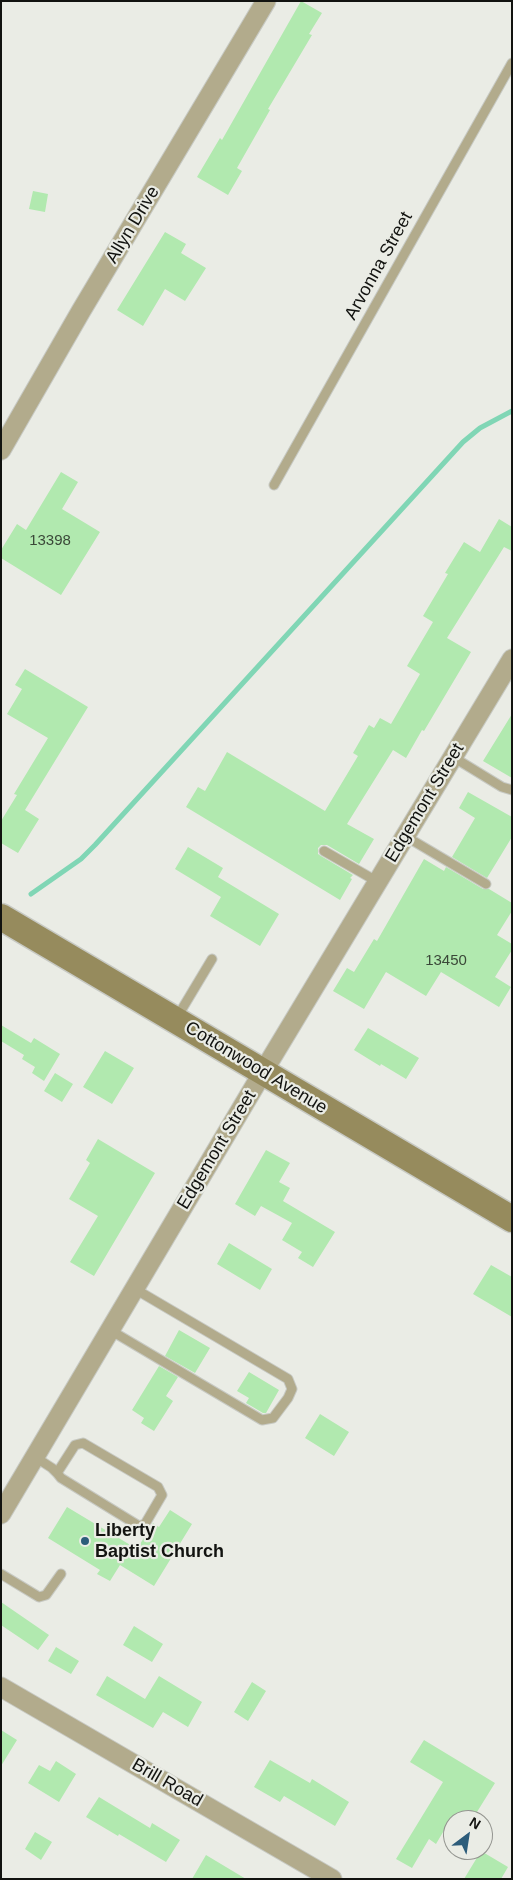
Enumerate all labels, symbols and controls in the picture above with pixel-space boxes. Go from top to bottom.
street label: Allyn Drive [102,183,164,267]
street label: Arvonna Street [340,208,418,324]
house number: 13398 [29,532,71,550]
street label: Edgemont Street [381,740,469,866]
house number: 13450 [425,952,467,970]
street label: Cottonwood Avenue [181,1017,331,1119]
street label: Edgemont Street [173,1087,261,1213]
place label: Liberty Baptist Church [95,1520,224,1562]
marker: Liberty Baptist Church [79,1535,91,1547]
street label: Brill Road [128,1754,206,1812]
north arrow [443,1810,493,1860]
text: N [467,1814,484,1832]

